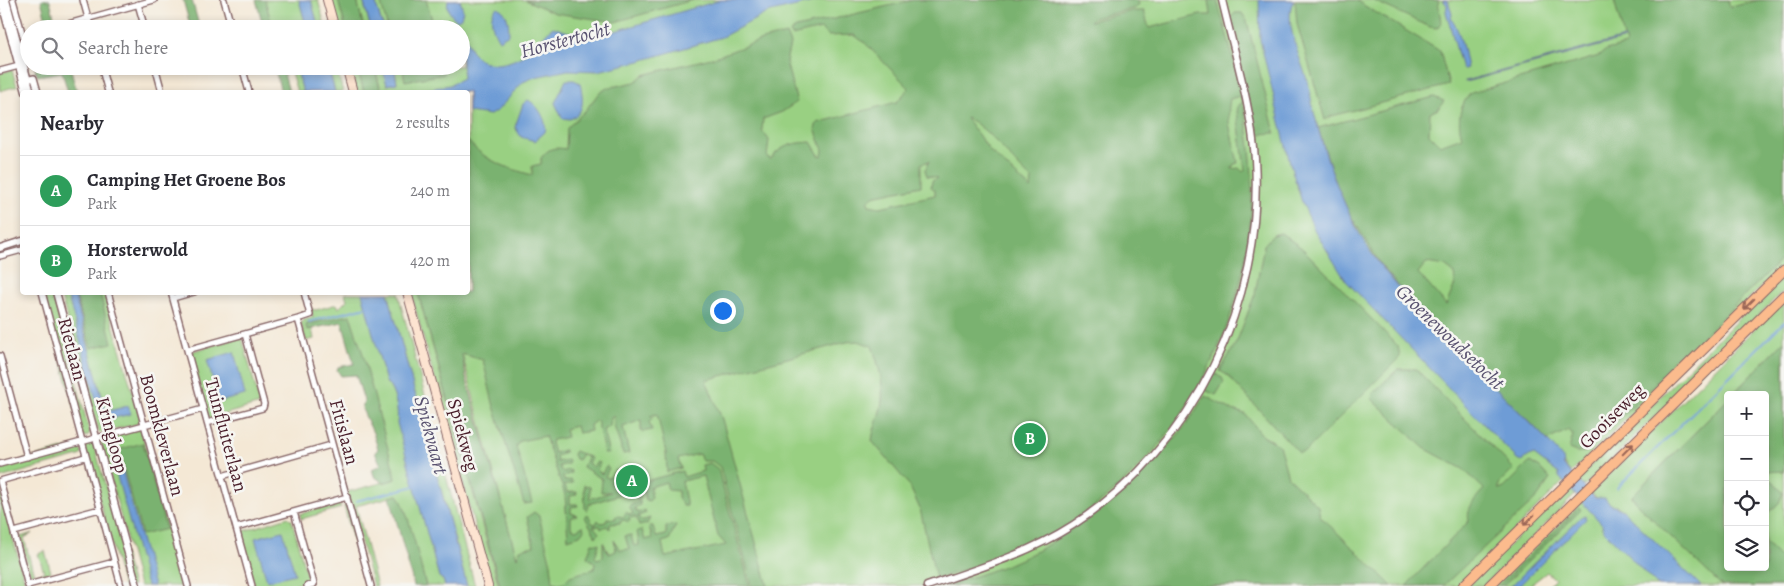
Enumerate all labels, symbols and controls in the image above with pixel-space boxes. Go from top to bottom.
water label: Horstertocht [517,15,614,65]
search box [20,20,470,75]
icon: search [38,34,66,62]
text: Search here [78,35,168,61]
text: Nearby [40,109,103,137]
text: 2 results [395,112,450,134]
text: Camping Het Groene Bos [87,167,286,193]
text: A [51,180,61,202]
text: 240 m [410,180,450,202]
text: Park [87,193,117,215]
text: Horsterwold [87,237,188,263]
text: B [51,250,61,272]
text: 420 m [410,250,450,272]
text: Park [87,263,117,285]
water label: Groenewoudsetocht [1390,278,1511,397]
your location [710,298,736,324]
one-way arrow [1743,298,1755,310]
street label: Rietlaan [51,315,93,383]
street label: Boomkleverlaan [133,371,191,499]
street label: Tuinfluiterlaan [198,375,254,495]
street label: Gooiseweg [1573,377,1651,455]
map controls [1724,391,1769,571]
button: + [1724,391,1769,436]
water label: Spiekvaart [408,393,455,478]
street label: Kringloop [89,394,135,476]
street label: Fitislaan [323,396,365,468]
street label: Spiekweg [441,396,485,475]
pin: B [1014,420,1046,458]
button: − [1724,436,1769,481]
one-way arrow [1621,443,1634,455]
pin: A [616,462,648,500]
button: locate [1724,481,1769,526]
one-way arrow [1523,514,1536,526]
button: layers [1724,526,1769,571]

